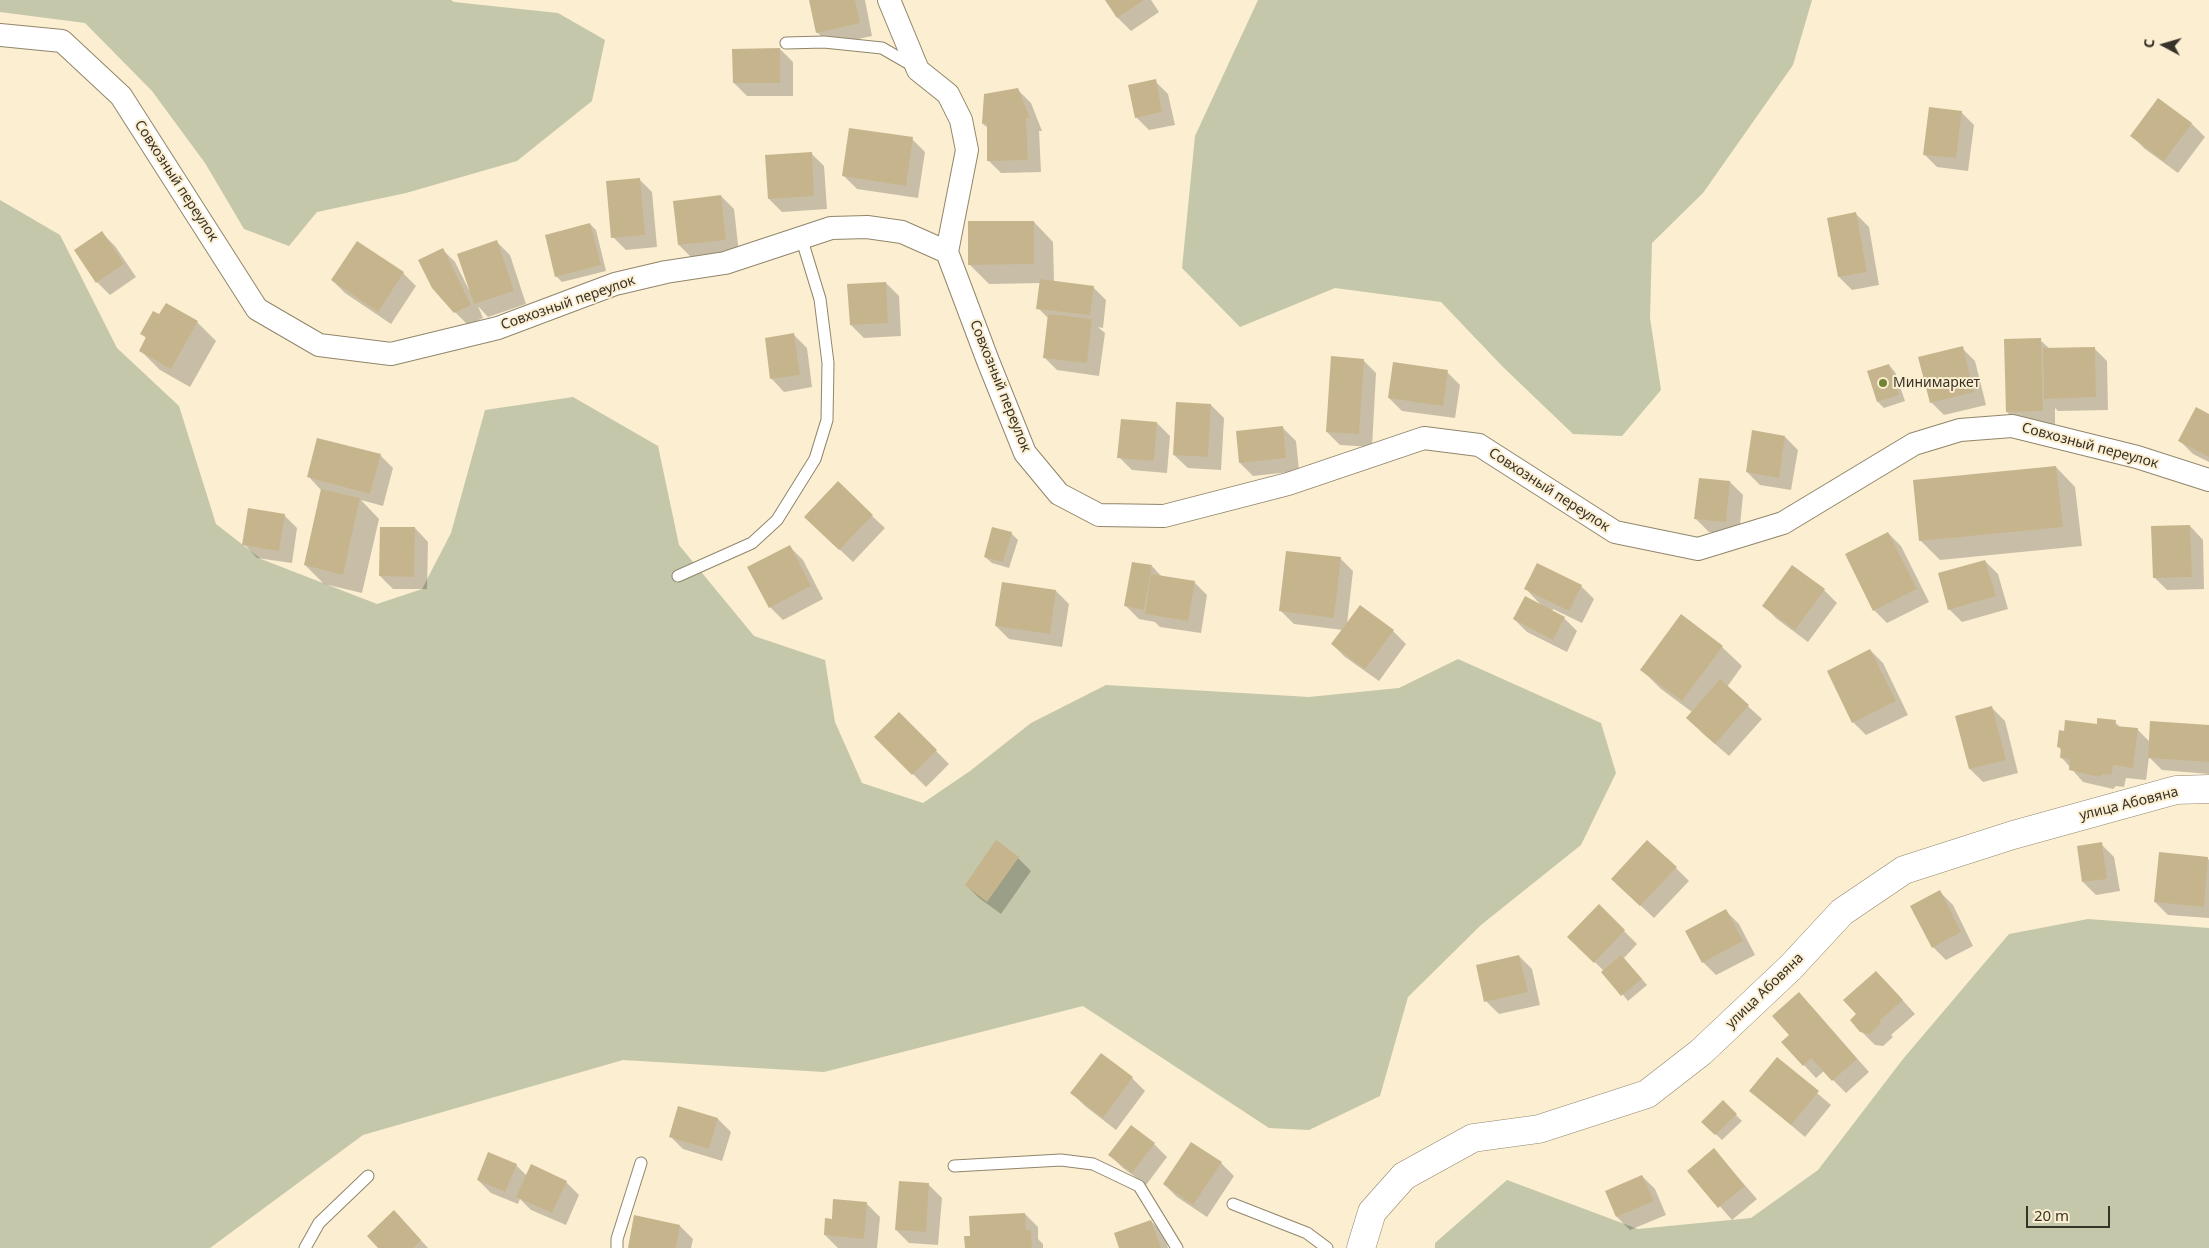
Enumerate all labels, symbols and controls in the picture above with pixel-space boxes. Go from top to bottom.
north arrow [2139,20,2189,70]
text: С [2139,38,2159,49]
street label: Совхозный переулок [131,117,221,245]
street label: Совхозный переулок [499,272,637,334]
street label: Совхозный переулок [966,318,1034,454]
place label: Минимаркет [1893,375,1980,391]
marker: Минимаркет [1877,377,1889,389]
street label: Совхозный переулок [2020,420,2160,472]
street label: Совхозный переулок [1485,445,1613,535]
street label: улица Абовяна [2078,784,2180,824]
street label: улица Абовяна [1723,950,1807,1032]
scale bar [2029,1196,2113,1228]
text: 20 m [2034,1205,2069,1225]

